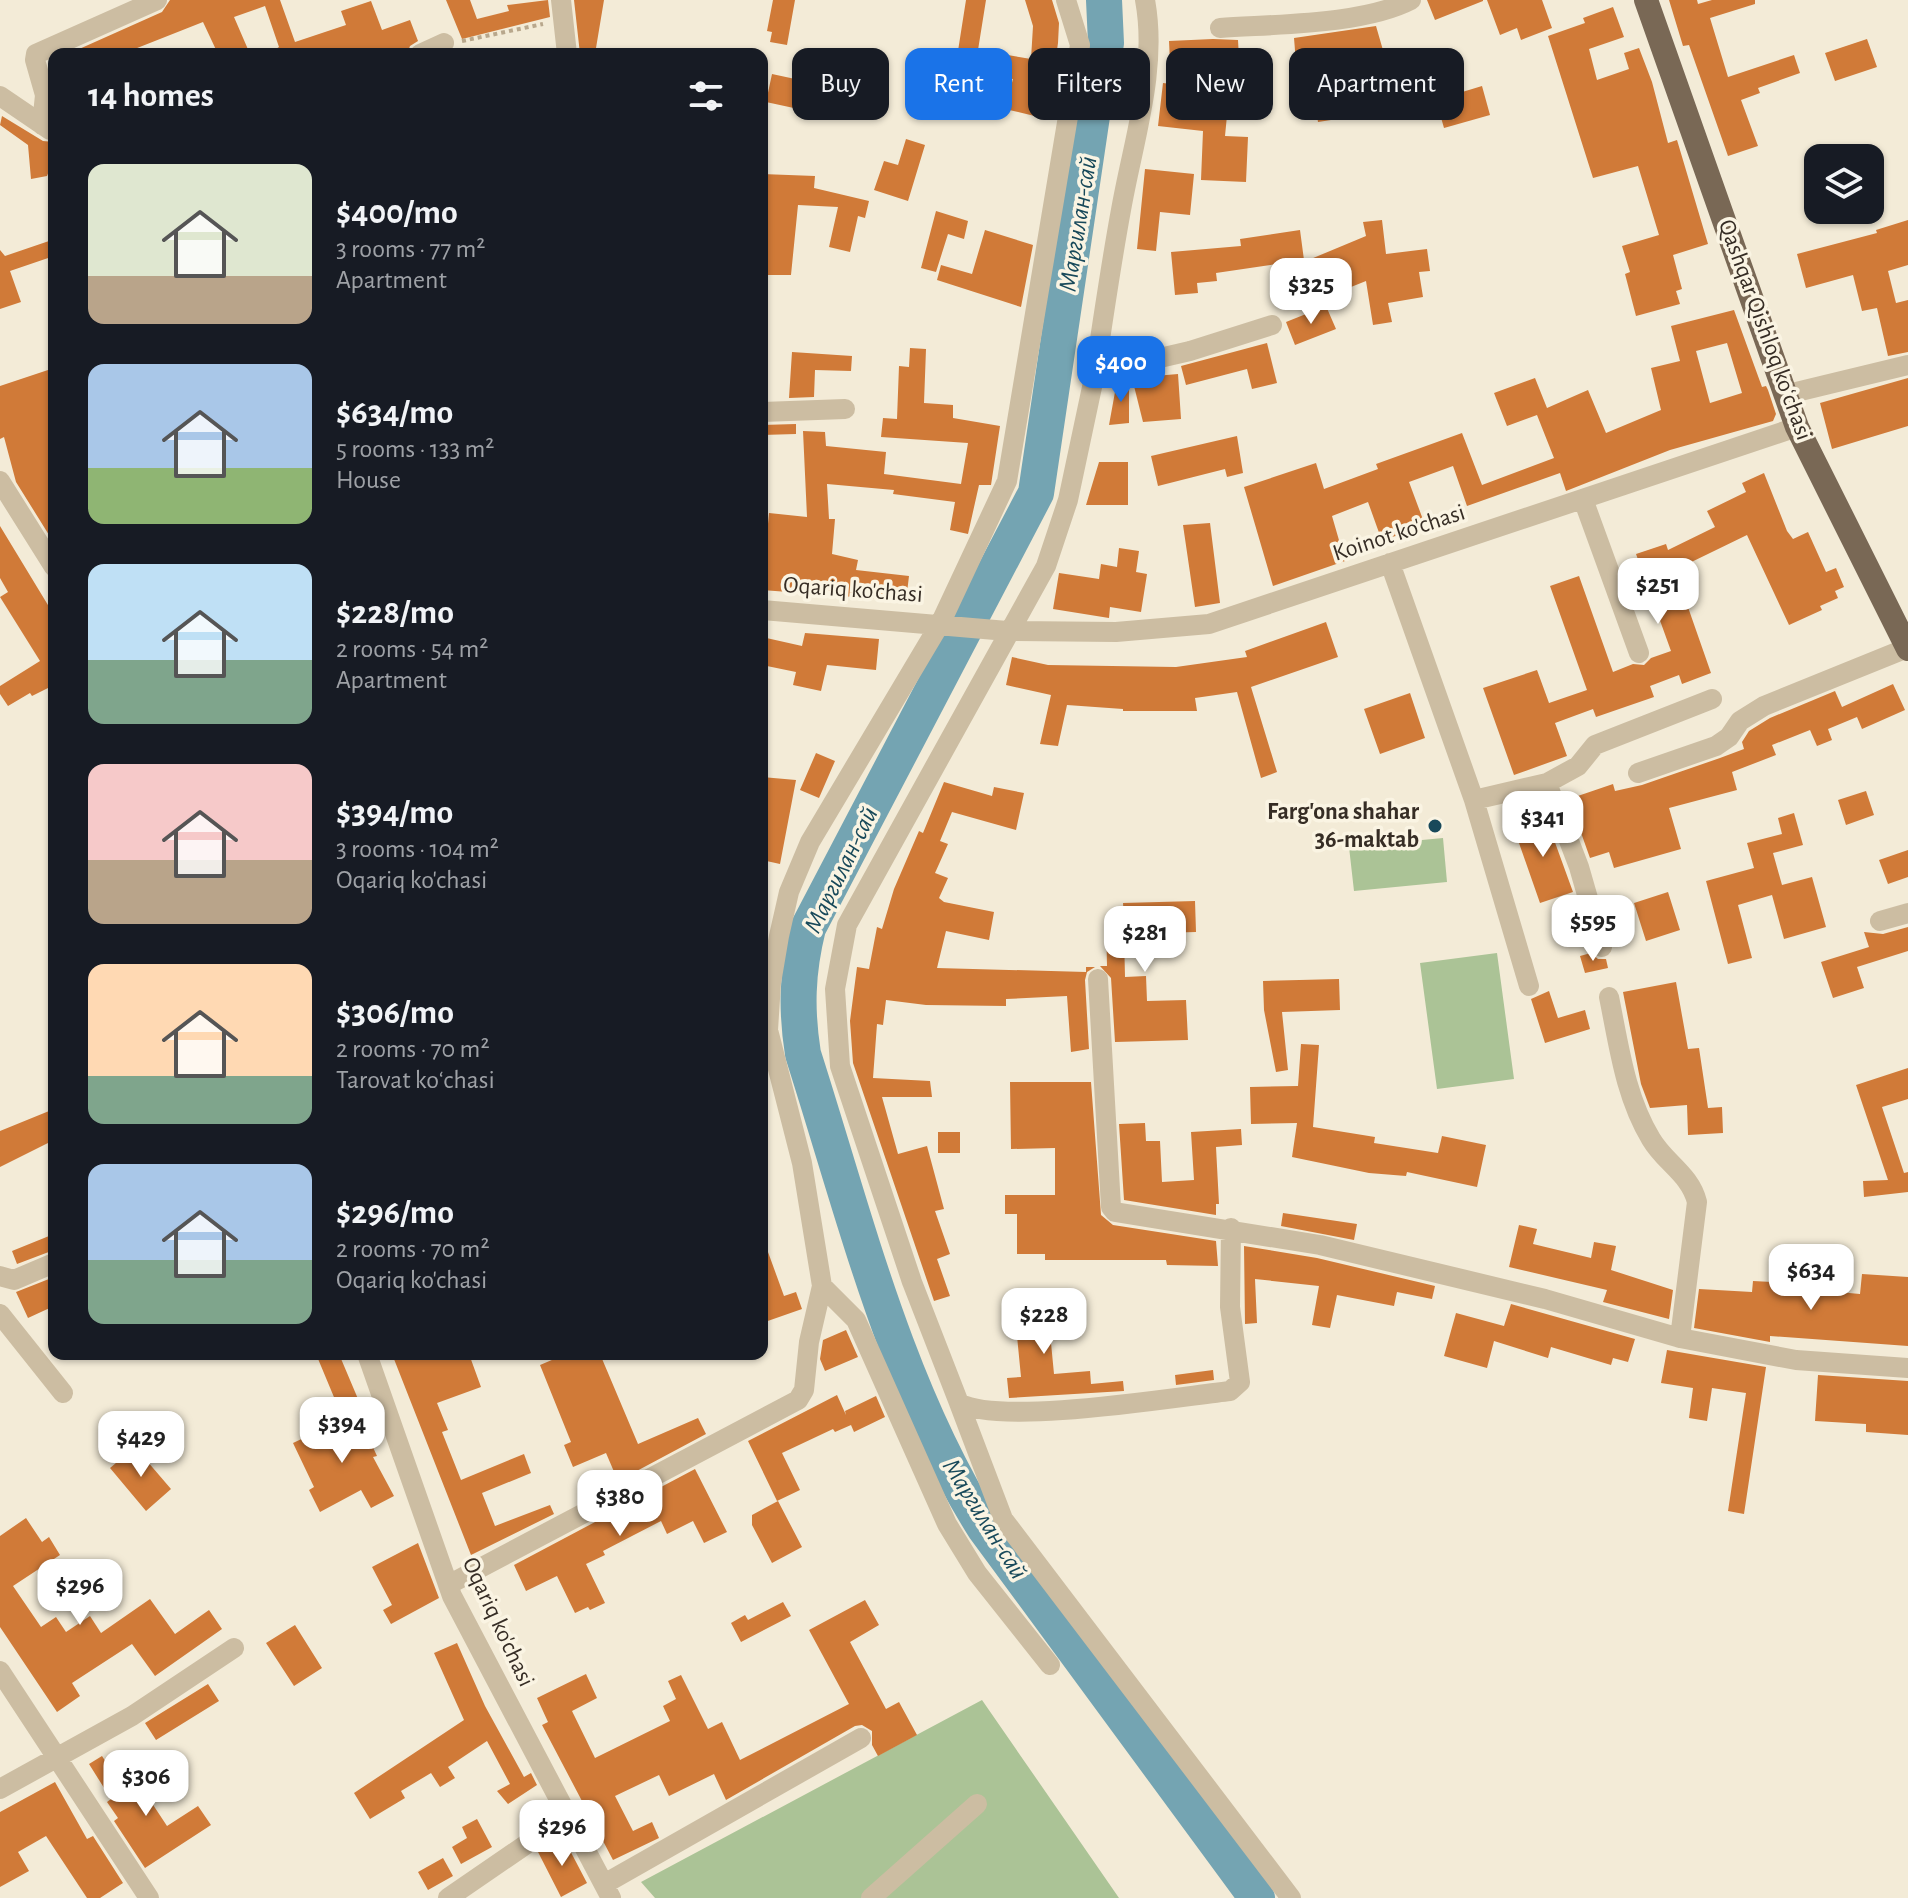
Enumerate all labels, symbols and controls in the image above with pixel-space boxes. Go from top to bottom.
chip: Buy [792,48,889,120]
chip: Rent [905,48,1012,120]
chip: Filters [1028,48,1150,120]
chip: New [1166,48,1273,120]
chip: Apartment [1289,48,1464,120]
icon: filters [684,74,728,118]
text: 14 homes [88,79,214,113]
map controls [1804,144,1884,224]
button: layers [1804,144,1884,224]
water label: Маргилан-сай [1054,155,1102,293]
icon: home [152,196,248,292]
text: $400/mo [336,196,458,230]
street label: Qashqar Qishloq koʻchasi [1714,216,1816,444]
text: 3 rooms · 77 m² [336,236,485,262]
pin: $325 [1264,258,1358,326]
text: Apartment [336,267,447,293]
text: $325 [1288,271,1334,297]
pin: $400 [1074,336,1168,404]
text: $400 [1095,349,1147,375]
icon: home [152,396,248,492]
text: $634/mo [336,396,453,430]
text: 5 rooms · 133 m² [336,436,494,462]
text: House [336,467,401,493]
street label: Koinot ko'chasi [1330,500,1468,566]
pin: $251 [1611,558,1705,626]
text: $251 [1636,571,1680,597]
street label: Oqariq ko'chasi [782,573,924,607]
icon: home [152,596,248,692]
text: $228/mo [336,596,454,630]
text: 2 rooms · 54 m² [336,636,488,662]
text: Apartment [336,667,447,693]
pin: $341 [1496,791,1590,859]
icon: home [152,796,248,892]
text: $394/mo [336,796,453,830]
place label: Farg'ona shahar 36-maktab [1267,800,1420,852]
water label: Маргилан-сай [799,803,883,937]
text: $341 [1520,804,1566,830]
marker: Farg'ona shahar 36-maktab [1426,817,1444,835]
text: 3 rooms · 104 m² [336,836,499,862]
text: Oqariq ko'chasi [336,867,487,893]
pin: $595 [1546,895,1640,963]
pin: $281 [1098,906,1192,974]
text: $595 [1570,908,1616,934]
text: $281 [1122,919,1168,945]
icon: home [152,996,248,1092]
text: $306/mo [336,996,454,1030]
text: 2 rooms · 70 m² [336,1036,489,1062]
text: Tarovat koʻchasi [336,1067,495,1093]
icon: home [152,1196,248,1292]
text: $296/mo [336,1196,454,1230]
text: 2 rooms · 70 m² [336,1236,489,1262]
pin: $634 [1764,1244,1858,1312]
text: $634 [1787,1257,1835,1283]
text: Oqariq ko'chasi [336,1267,487,1293]
pin: $228 [997,1288,1091,1356]
text: $228 [1019,1301,1069,1327]
pin: $394 [295,1397,389,1465]
text: $394 [318,1410,366,1436]
pin: $429 [94,1411,188,1479]
text: $429 [116,1424,166,1450]
water label: Маргилан-сай [938,1454,1032,1584]
pin: $380 [573,1470,667,1538]
text: $380 [595,1483,645,1509]
street label: Oqariq ko'chasi [458,1554,538,1690]
pin: $296 [33,1559,127,1627]
text: $296 [55,1572,105,1598]
pin: $306 [99,1750,193,1818]
text: $306 [121,1763,171,1789]
pin: $296 [515,1800,609,1868]
text: $296 [537,1813,587,1839]

